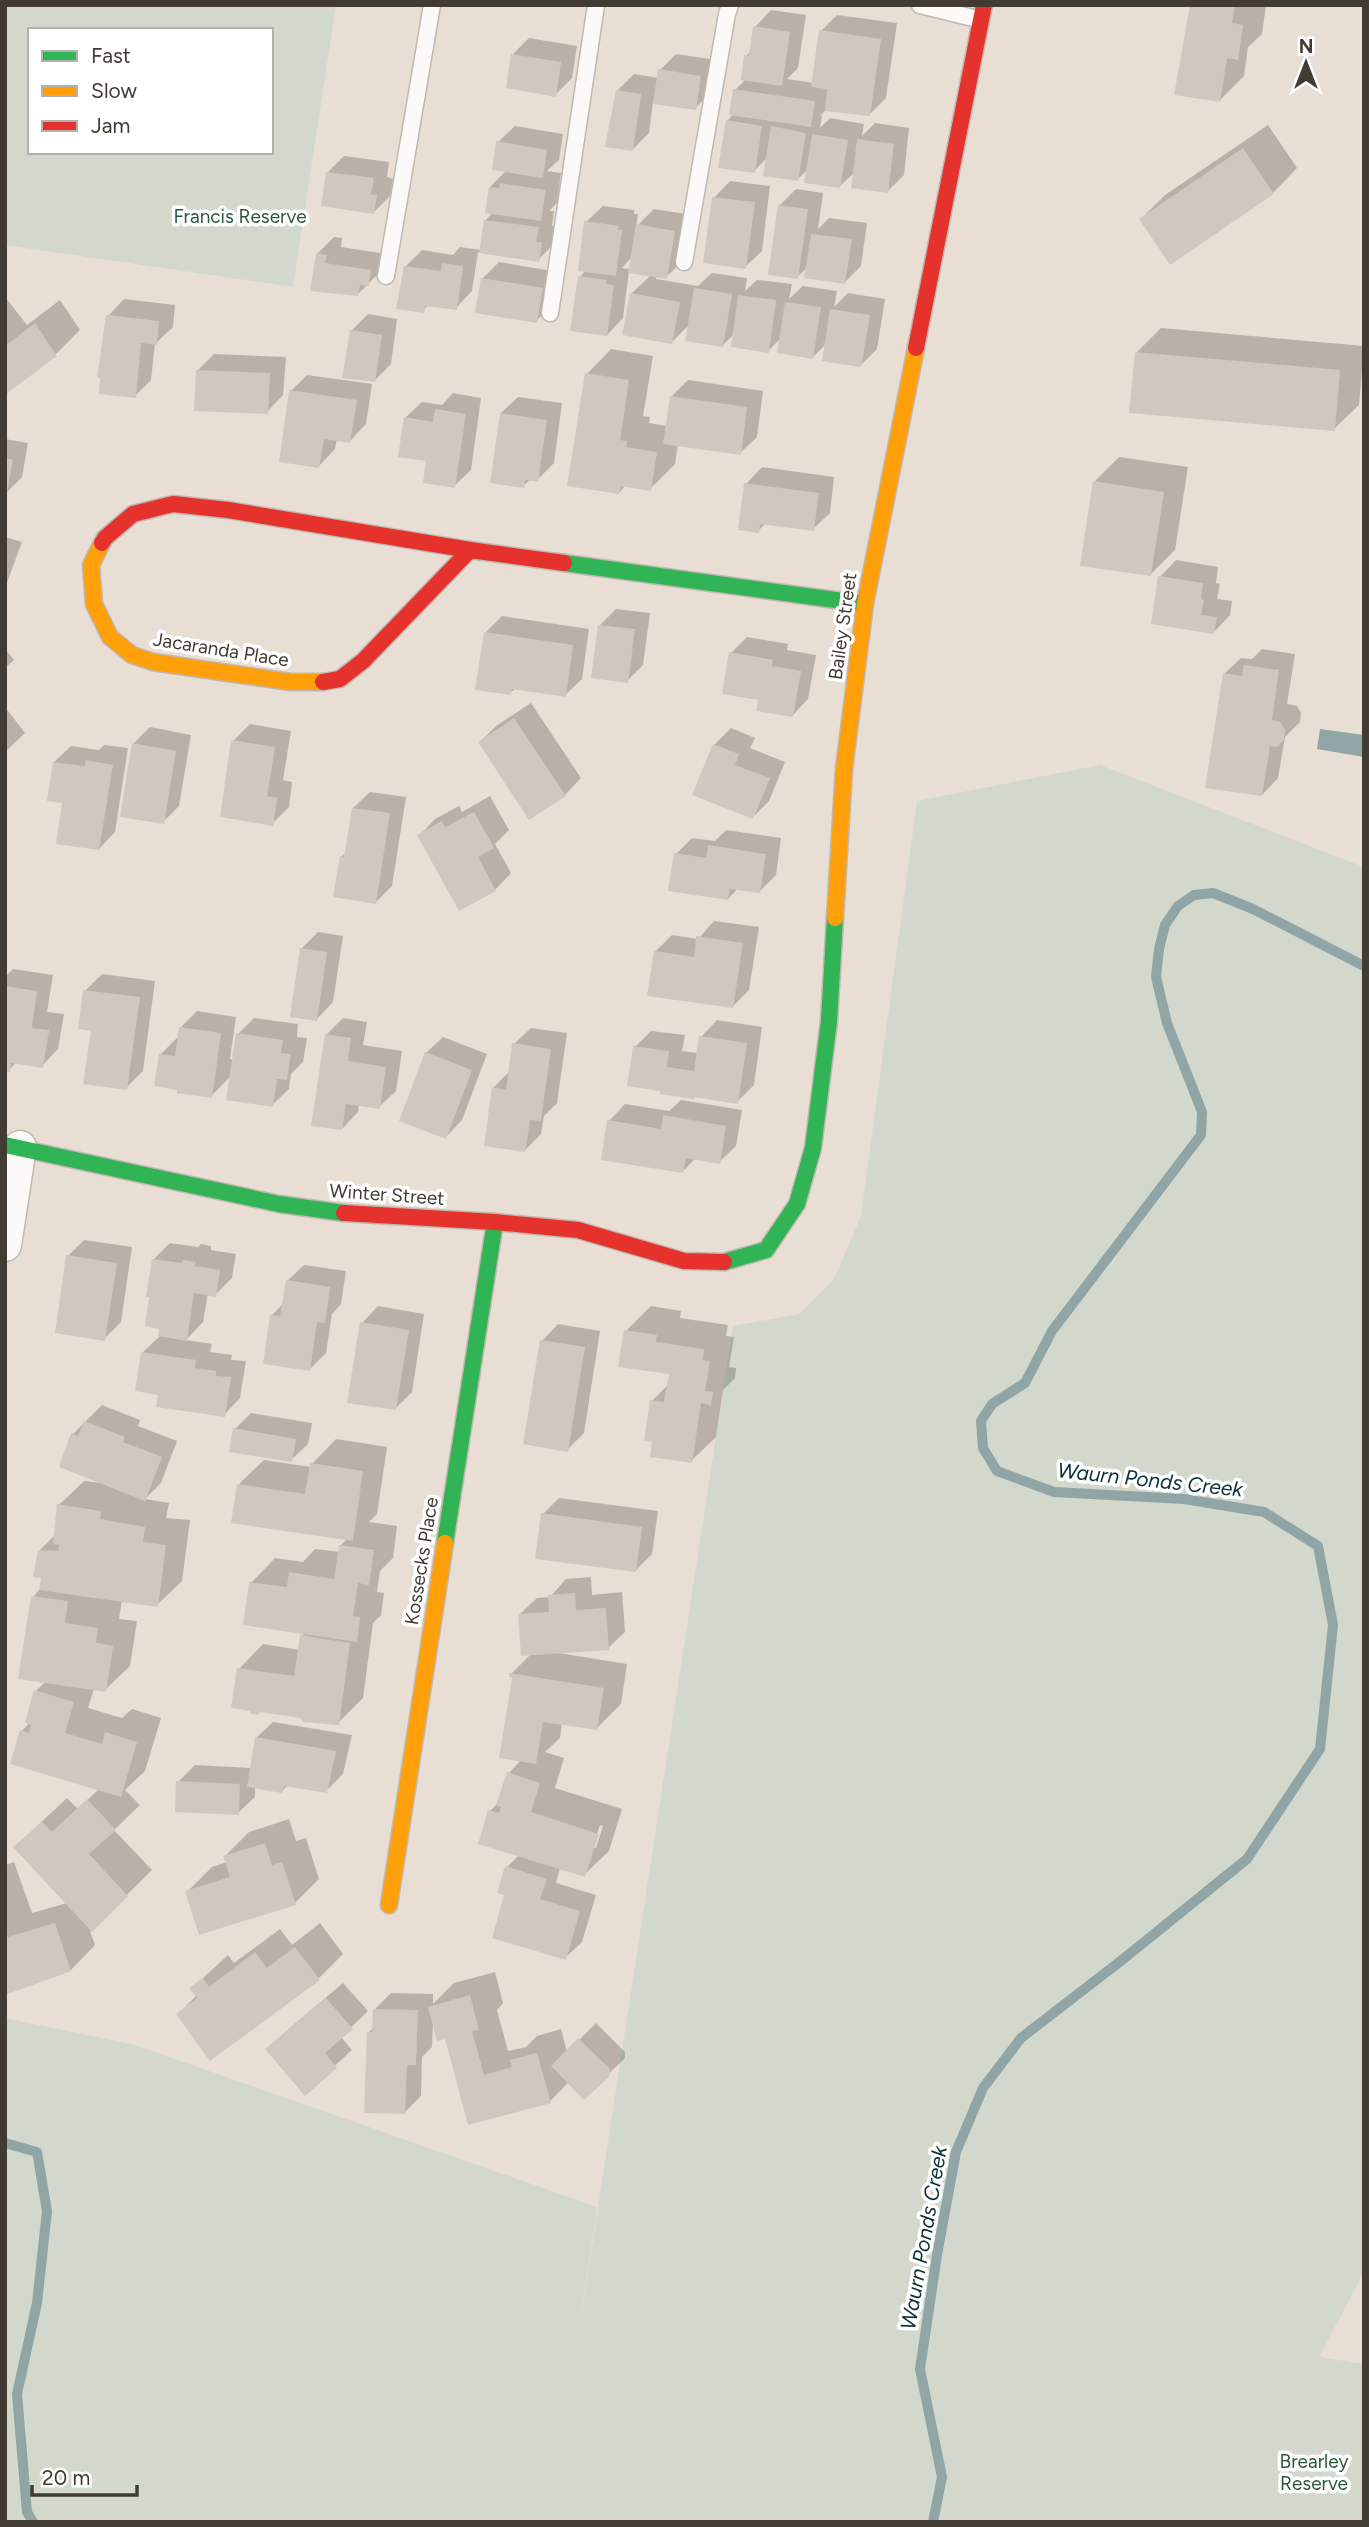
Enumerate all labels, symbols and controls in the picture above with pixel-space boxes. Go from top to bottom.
legend [28,28,273,154]
north arrow [1271,28,1341,98]
text: N [1299,35,1313,58]
text: Fast [91,43,131,68]
text: Slow [91,78,137,103]
text: Jam [91,113,130,138]
park label: Francis Reserve [173,205,307,228]
street label: Bailey Street [824,571,861,681]
street label: Jacaranda Place [151,627,290,672]
street label: Winter Street [329,1179,445,1210]
water label: Waurn Ponds Creek [1056,1457,1245,1502]
street label: Kossecks Place [400,1496,443,1627]
water label: Waurn Ponds Creek [895,2143,952,2332]
park label: Brearley Reserve [1280,2450,1348,2495]
scale bar [32,2454,136,2498]
text: 20 m [42,2465,90,2490]

